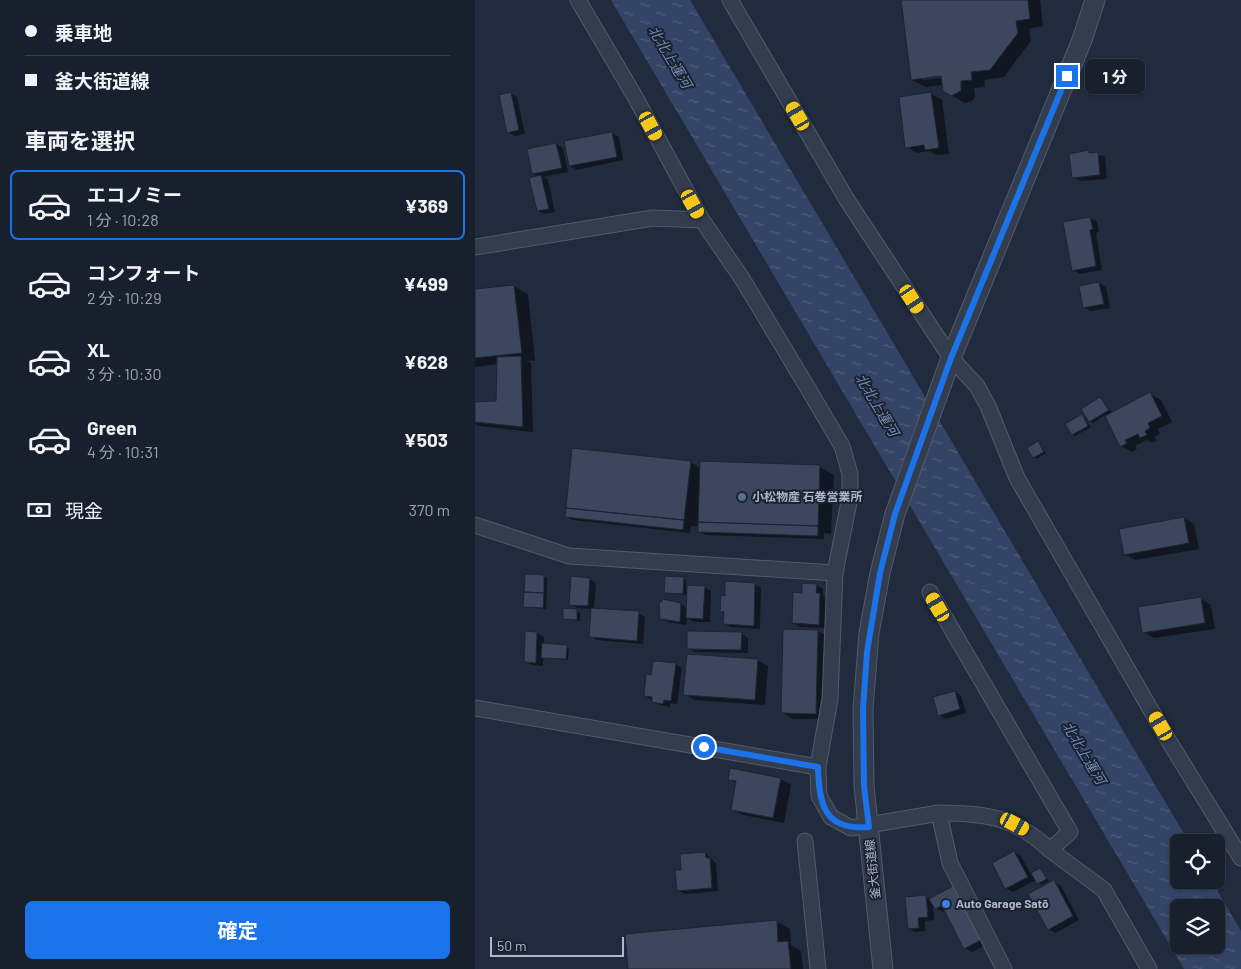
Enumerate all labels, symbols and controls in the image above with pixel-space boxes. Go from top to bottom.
text: 乗車地 [55,21,112,44]
water label: 北北上運河 [645,22,697,94]
callout: 1 分 [1085,58,1145,94]
route end [1056,65,1078,87]
text: 1 分 [1103,67,1127,86]
text: 釜大街道線 [55,69,150,92]
car [784,99,811,133]
car [637,109,664,143]
text: 車両を選択 [25,127,135,153]
icon: car [27,183,72,228]
text: エコノミー [87,183,182,206]
car [679,187,706,221]
text: ¥369 [404,194,448,217]
text: 1 分 · 10:28 [87,210,159,229]
icon: car [27,261,72,306]
text: コンフォート [87,261,200,284]
text: ¥499 [403,272,448,295]
car [897,282,926,316]
text: 2 分 · 10:29 [87,288,162,307]
text: XL [87,338,110,361]
icon: car [27,339,72,384]
text: ¥628 [404,350,448,373]
text: 3 分 · 10:30 [87,364,162,383]
water label: 北北上運河 [852,370,904,442]
text: Green [87,416,137,439]
icon: car [27,417,72,462]
text: ¥503 [404,428,448,451]
text: 4 分 · 10:31 [87,442,159,461]
place label: 小松物産 石巻営業所 [752,489,862,503]
marker: 小松物産 石巻営業所 [736,491,748,503]
icon: cash [25,496,53,524]
text: 現金 [65,499,103,522]
text: 370 m [409,500,450,519]
car [924,590,951,624]
car [1147,709,1174,743]
water label: 北北上運河 [1059,718,1111,790]
route start [693,736,715,758]
car [998,810,1031,838]
map controls [1170,834,1225,954]
button: locate [1170,834,1225,889]
street label: 釜大街道線 [862,839,882,900]
place label: Auto Garage Satō [956,896,1049,910]
marker: Auto Garage Satō [940,898,952,910]
button: layers [1170,899,1225,954]
button: 確定 [25,901,450,959]
scale bar [490,934,624,957]
text: 50 m [497,937,526,954]

